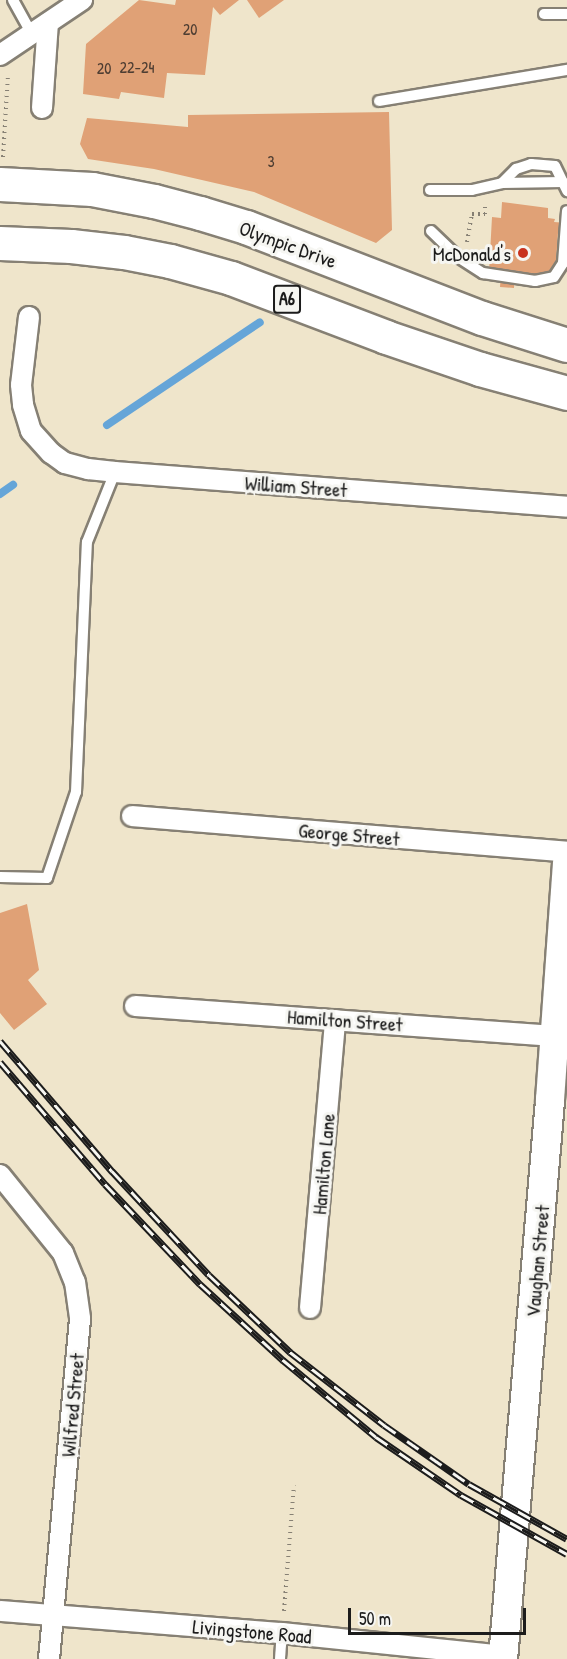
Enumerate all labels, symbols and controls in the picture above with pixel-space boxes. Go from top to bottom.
house number: 20 [183,19,197,39]
house number: 22-24 [120,57,154,77]
house number: 20 [97,58,111,78]
house number: 3 [267,151,275,171]
street label: Olympic Drive [236,215,340,273]
place label: McDonald's [433,241,511,265]
marker: McDonald's [516,246,530,260]
road number: A6 [272,284,302,314]
street label: William Street [244,470,348,502]
street label: George Street [297,818,401,850]
street label: Hamilton Street [286,1004,404,1036]
street label: Hamilton Lane [307,1112,339,1216]
street label: Vaughan Street [520,1204,554,1318]
street label: Wilfred Street [56,1352,88,1458]
scale bar [351,1596,530,1634]
text: 50 m [359,1606,391,1631]
street label: Livingstone Road [192,1614,312,1648]

